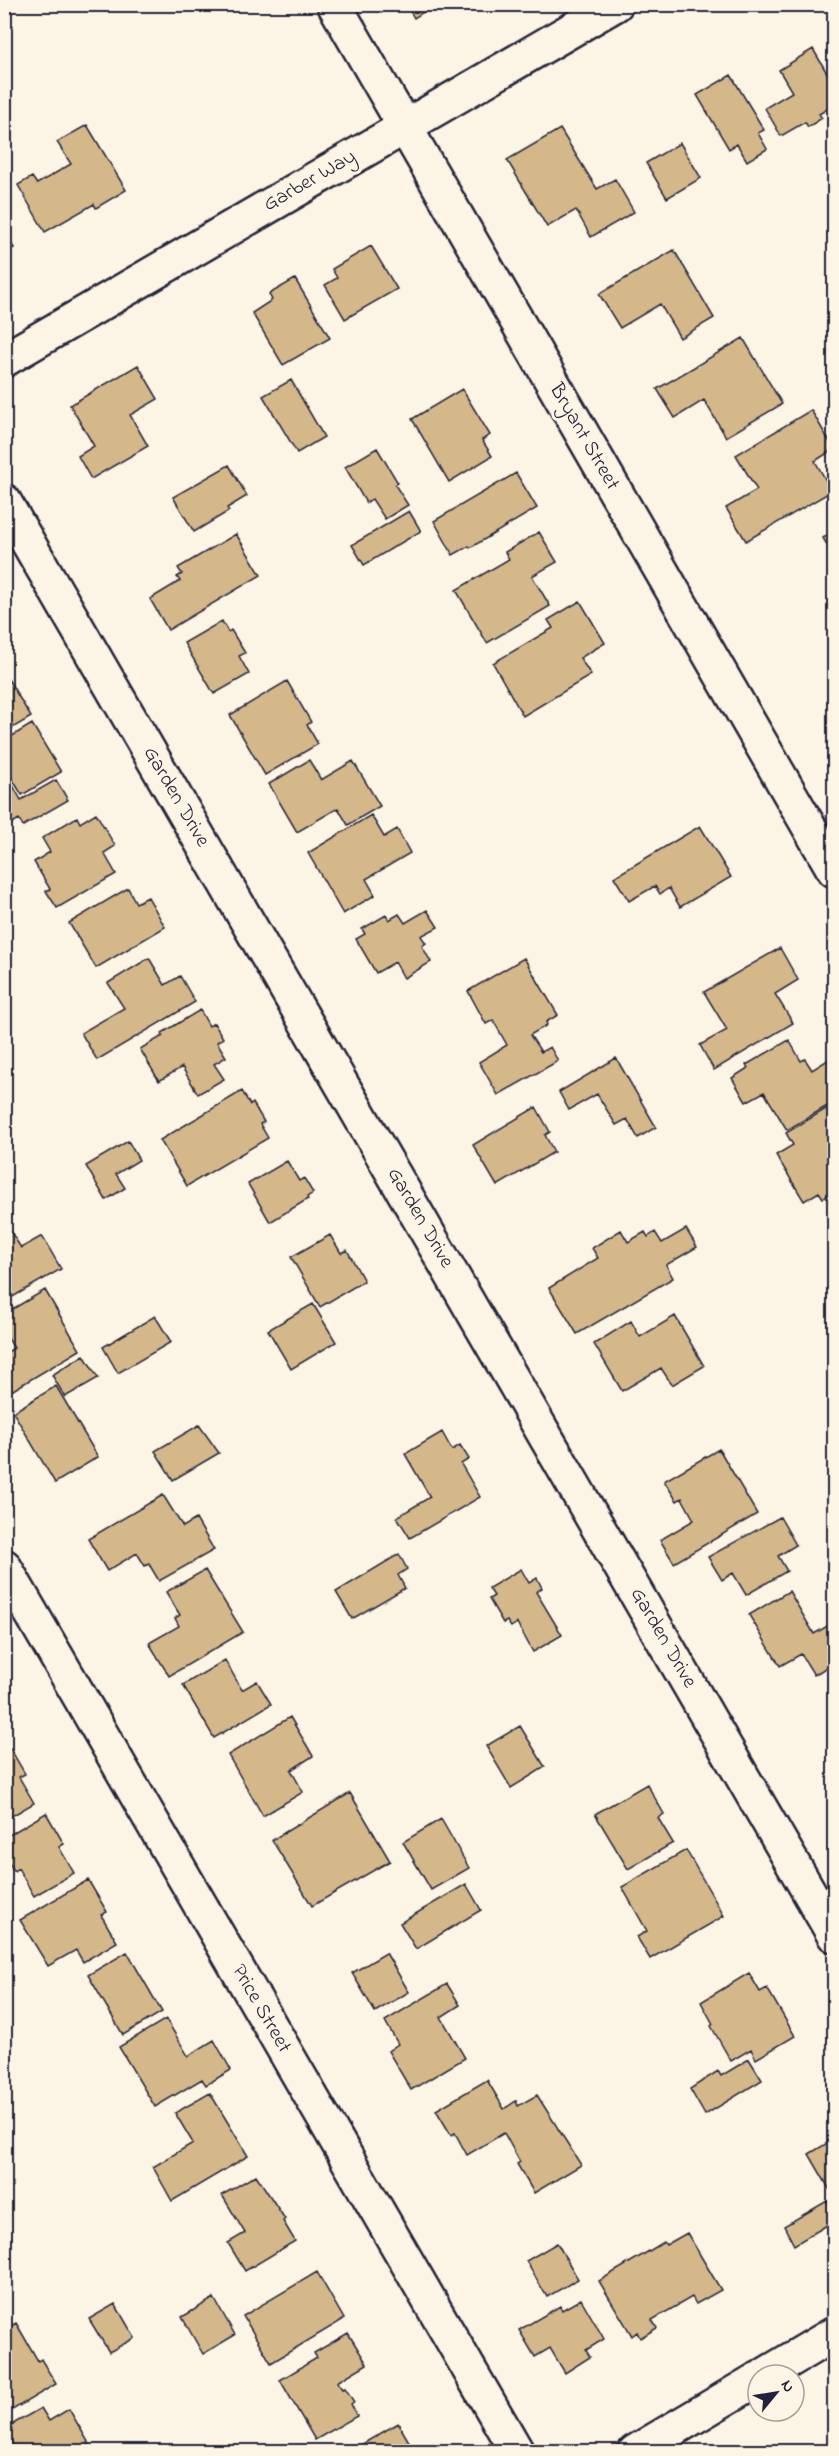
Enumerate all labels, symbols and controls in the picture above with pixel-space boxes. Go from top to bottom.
street label: Garber Way [258,142,363,221]
street label: Bryant Street [539,377,627,497]
street label: Garden Drive [135,741,217,853]
street label: Garden Drive [379,1162,461,1274]
street label: Garden Drive [622,1582,704,1694]
street label: Price Street [223,1959,299,2059]
north arrow [746,2363,806,2423]
text: N [774,2376,800,2397]

